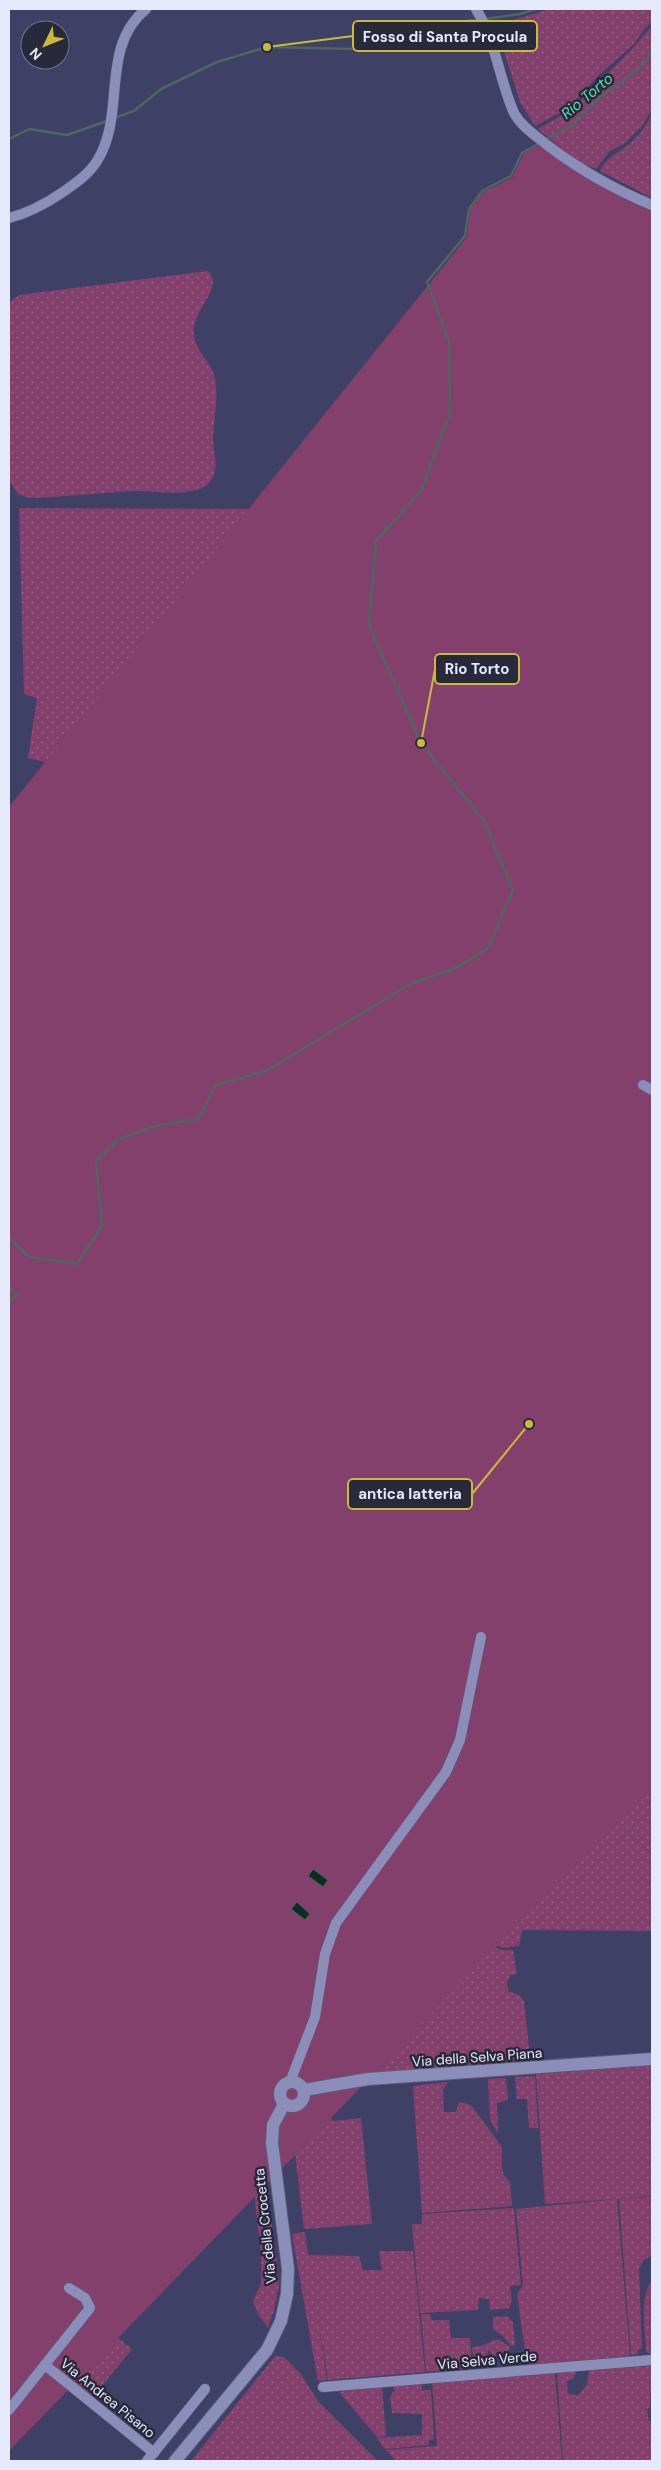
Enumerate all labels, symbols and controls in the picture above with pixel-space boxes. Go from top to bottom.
north arrow [20,20,70,70]
callout: Fosso di Santa Procula [353,21,537,51]
text: Fosso di Santa Procula [363,27,527,47]
text: N [25,44,46,64]
water label: Rio Torto [557,68,617,124]
callout: Rio Torto [435,654,519,684]
text: Rio Torto [445,659,509,679]
callout: antica latteria [348,1479,472,1509]
text: antica latteria [358,1484,462,1504]
street label: Via della Selva Piana [411,2043,543,2071]
street label: Via della Crocetta [250,2167,280,2285]
street label: Via Selva Verde [437,2347,537,2373]
street label: Via Andrea Pisano [57,2354,159,2442]

